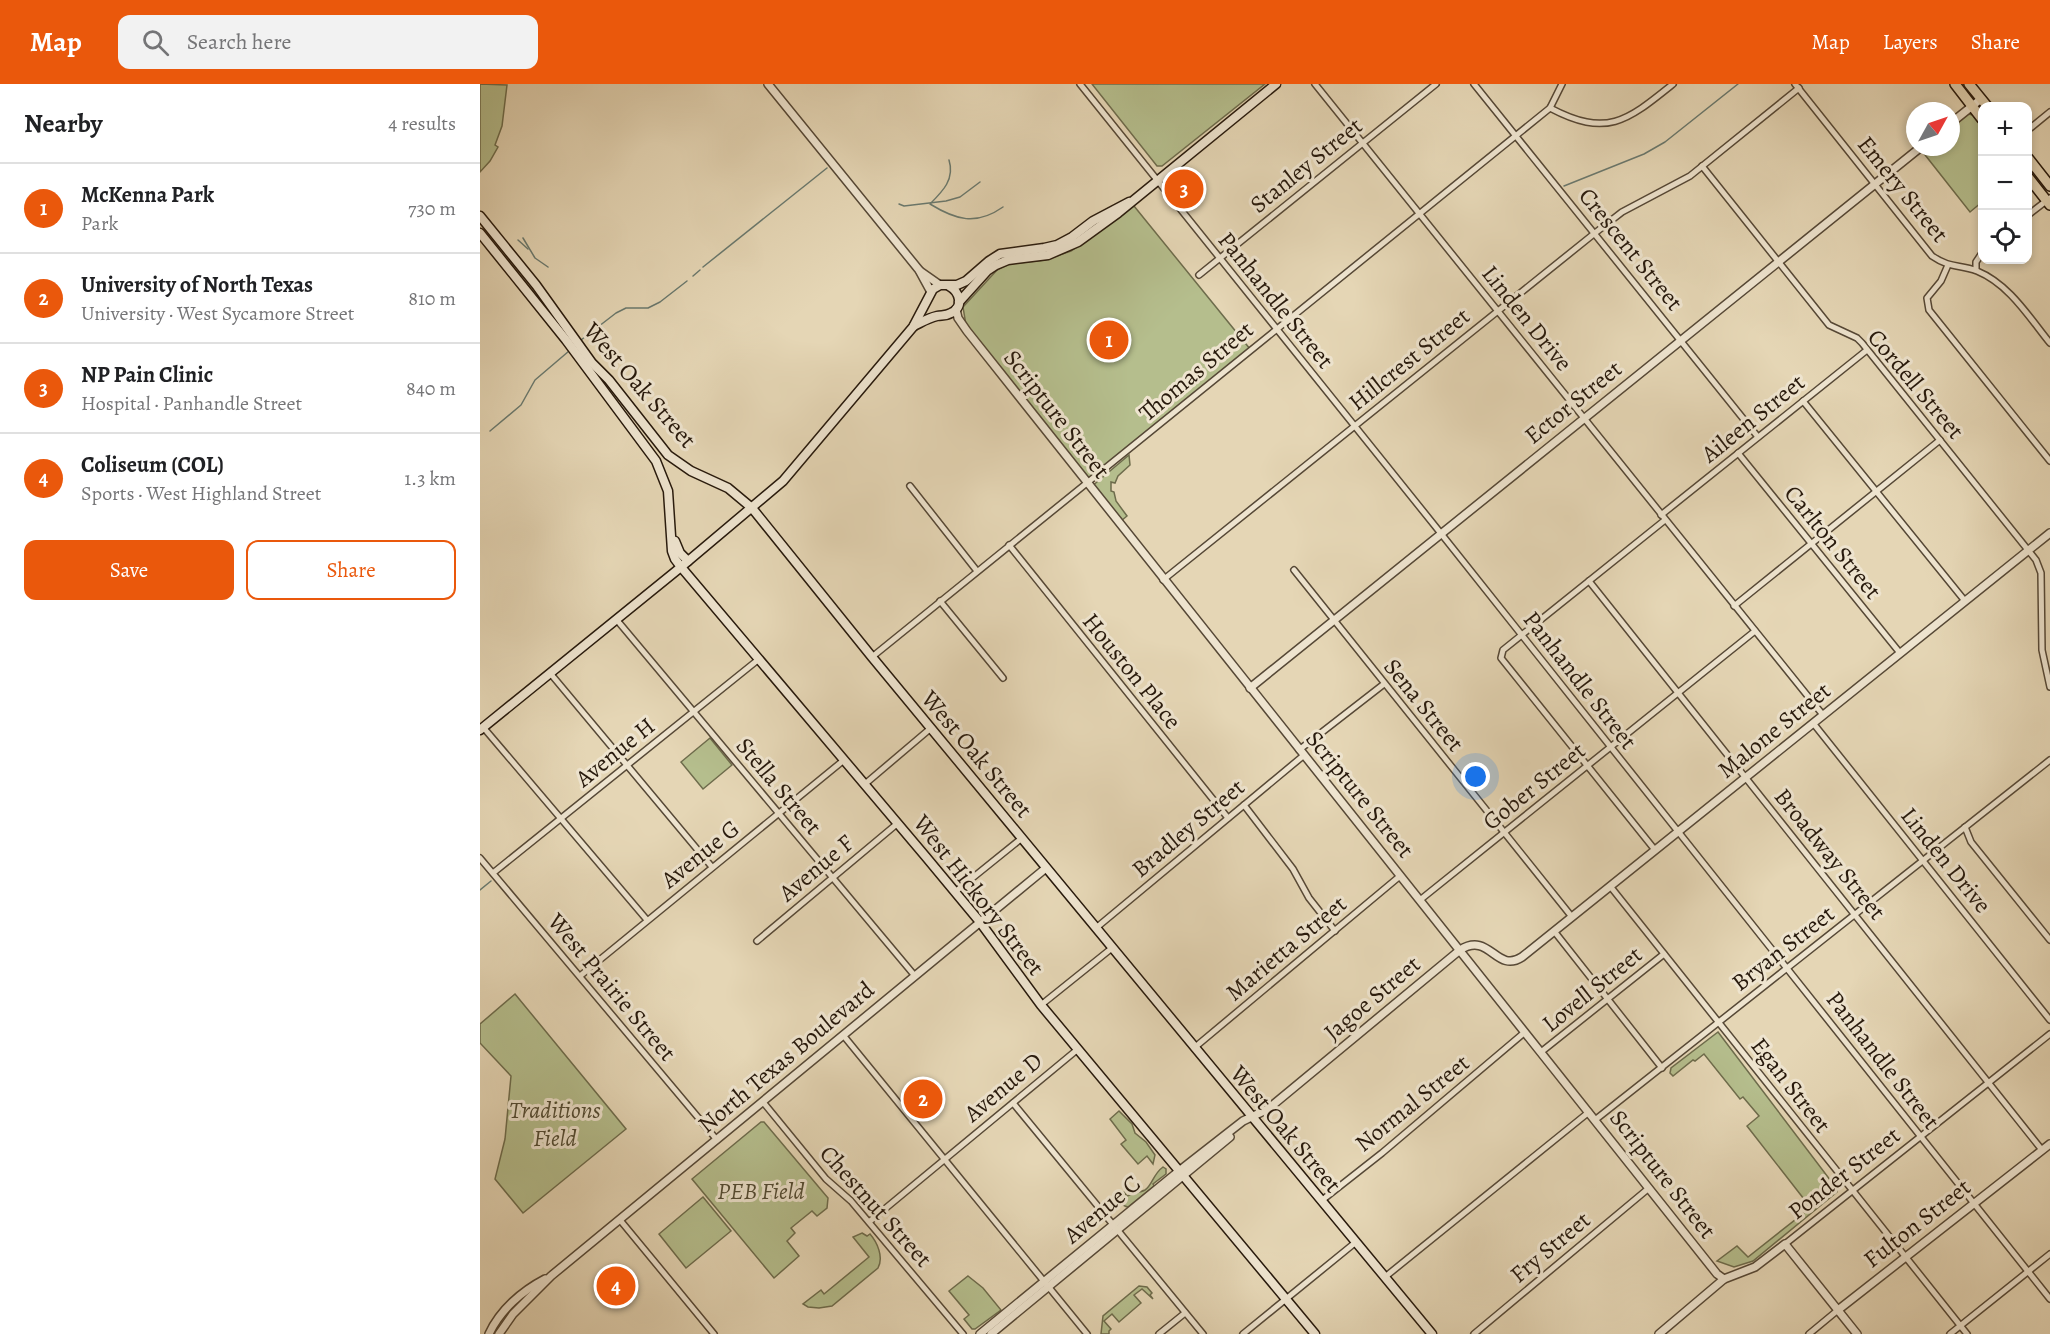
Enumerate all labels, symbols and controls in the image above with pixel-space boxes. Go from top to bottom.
search box [118,15,538,69]
text: Map [30,23,82,61]
icon: search [139,26,172,59]
text: Search here [187,27,291,57]
text: Map [1811,28,1850,56]
text: Layers [1883,28,1938,56]
text: Share [1971,28,2020,56]
north arrow [1906,102,1960,156]
map controls [1978,102,2032,264]
button: + [1978,102,2032,156]
text: Nearby [24,106,103,141]
text: 4 results [388,110,456,137]
street label: Stanley Street [1243,110,1369,220]
street label: Emery Street [1850,129,1956,249]
button: − [1978,156,2032,210]
pin: 3 [1164,166,1204,212]
text: McKenna Park [81,180,214,210]
street label: Crescent Street [1572,181,1690,317]
text: 1 [40,195,47,222]
text: 730 m [408,195,456,222]
text: Park [81,210,119,237]
button: locate [1978,210,2032,264]
street label: Panhandle Street [1211,225,1341,375]
street label: Linden Drive [1474,258,1580,378]
text: University of North Texas [81,270,313,300]
text: 2 [39,285,48,312]
text: 810 m [408,285,456,312]
text: University · West Sycamore Street [81,300,354,327]
street label: Hillcrest Street [1342,300,1476,418]
street label: West Oak Street [576,314,704,455]
street label: Thomas Street [1132,314,1260,428]
pin: 1 [1090,318,1128,362]
street label: Cordell Street [1860,322,1972,446]
street label: Scripture Street [997,343,1117,485]
street label: Ector Street [1518,353,1628,451]
text: NP Pain Clinic [81,360,213,390]
street label: Aileen Street [1694,366,1812,470]
text: 3 [39,375,48,402]
text: 840 m [406,375,456,402]
text: Hospital · Panhandle Street [81,390,302,417]
text: Coliseum (COL) [81,450,224,480]
text: 4 [39,465,48,492]
text: 1.3 km [404,465,456,492]
street label: Carlton Street [1777,478,1889,606]
text: Sports · West Highland Street [81,480,321,507]
button: Save [24,540,234,600]
button: Share [246,540,456,600]
street label: Panhandle Street [1516,604,1644,756]
street label: Houston Place [1075,606,1189,736]
street label: Sena Street [1377,652,1471,758]
street label: Malone Street [1711,674,1837,785]
street label: West Oak Street [914,683,1040,825]
street label: Avenue H [568,710,662,795]
street label: Scripture Street [1299,724,1421,865]
street label: Stella Street [729,730,829,842]
street label: Gober Street [1476,735,1592,837]
your location [1461,762,1490,791]
street label: Bradley Street [1125,771,1251,885]
street label: Broadway Street [1767,781,1893,927]
street label: Linden Drive [1893,800,1999,920]
street label: West Hickory Street [905,807,1052,982]
street label: Avenue G [653,813,746,896]
street label: Avenue F [771,827,860,909]
street label: Marietta Street [1219,888,1353,1008]
street label: Bryan Street [1725,898,1841,998]
street label: West Prairie Street [540,905,683,1068]
street label: Lovell Street [1535,939,1649,1039]
street label: Jagoe Street [1317,948,1427,1048]
street label: North Texas Boulevard [691,974,881,1140]
street label: Panhandle Street [1819,984,1947,1136]
street label: Egan Street [1744,1031,1838,1139]
street label: Avenue D [956,1045,1049,1130]
street label: Normal Street [1348,1047,1476,1159]
street label: West Oak Street [1223,1058,1349,1200]
pin: 2 [904,1076,942,1122]
park label: Traditions Field [509,1094,601,1154]
street label: Scripture Street [1603,1103,1723,1245]
street label: Ponder Street [1781,1119,1907,1227]
street label: Chestnut Street [813,1138,939,1274]
street label: Avenue C [1056,1167,1147,1251]
street label: Fulton Street [1857,1171,1977,1275]
park label: PEB Field [717,1175,805,1207]
street label: Fry Street [1503,1204,1597,1290]
pin: 4 [596,1264,636,1308]

